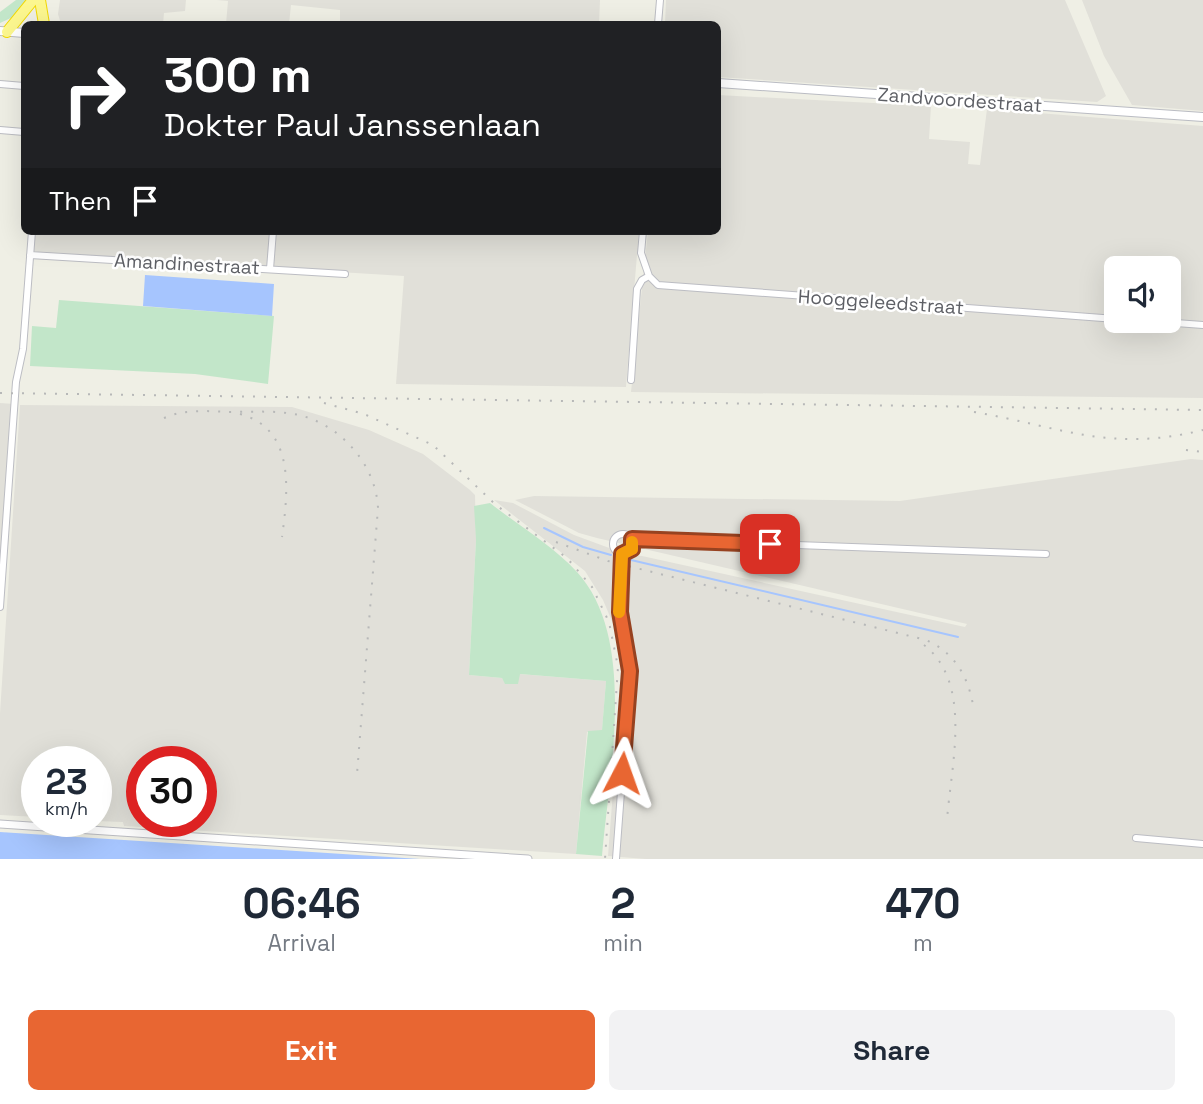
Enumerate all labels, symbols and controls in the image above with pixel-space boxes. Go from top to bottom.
text: 300 m [164,44,312,106]
icon: right [49,49,140,140]
street label: Zandvoordestraat [877,82,1043,118]
text: Dokter Paul Janssenlaan [164,105,541,145]
icon: arrive [126,182,164,220]
text: Then [49,184,112,218]
street label: Amandinestraat [113,248,261,280]
map controls [1104,256,1181,333]
button: sound [1104,256,1181,333]
street label: Hooggeleedstraat [797,284,965,320]
pin [740,514,800,574]
icon: arrive [751,525,789,563]
position arrow [585,736,659,810]
speed limit sign: 30 [126,746,217,837]
text: 23 [45,760,88,804]
text: km/h [45,797,88,820]
text: 06:46 [242,877,361,930]
text: 2 [611,877,636,930]
text: 470 [885,877,961,930]
text: Arrival [267,928,336,958]
text: min [603,928,643,958]
text: m [913,928,933,958]
button: Exit [28,1010,595,1090]
button: Share [609,1010,1175,1090]

